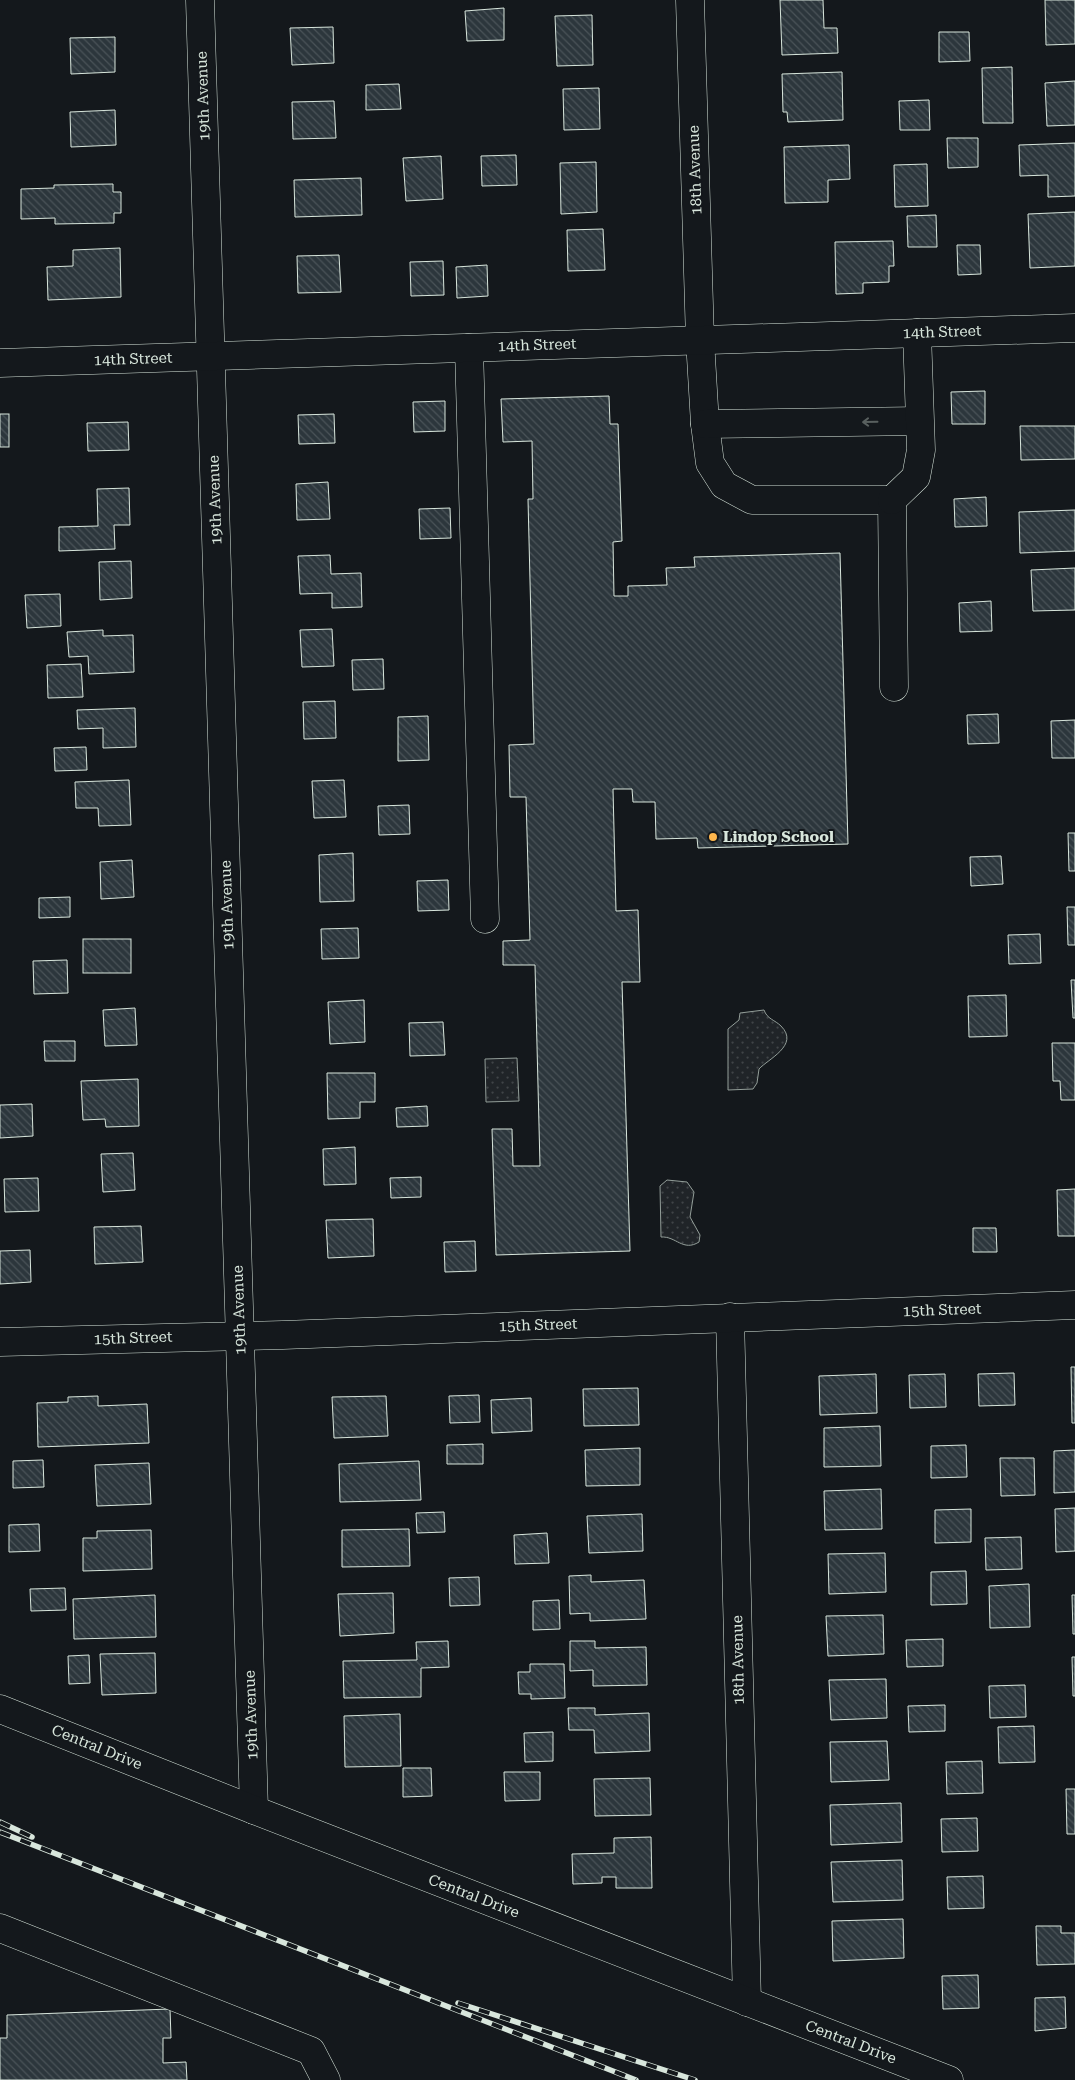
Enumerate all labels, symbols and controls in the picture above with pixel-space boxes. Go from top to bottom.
street label: 19th Avenue [192,51,214,141]
street label: 18th Avenue [684,125,706,215]
street label: 14th Street [902,322,982,342]
street label: 14th Street [497,335,577,355]
street label: 14th Street [93,349,173,369]
one-way arrow [863,417,879,427]
street label: 19th Avenue [204,455,226,545]
place label: Lindop School [723,828,834,846]
marker: Lindop School [707,831,719,843]
street label: 19th Avenue [216,860,238,950]
street label: 19th Avenue [228,1265,250,1355]
street label: 15th Street [902,1300,982,1320]
street label: 15th Street [498,1315,578,1335]
street label: 15th Street [93,1328,173,1348]
street label: 18th Avenue [728,1615,748,1705]
street label: 19th Avenue [240,1670,262,1760]
street label: Central Drive [49,1721,145,1773]
street label: Central Drive [426,1870,522,1922]
street label: Central Drive [803,2016,899,2068]

